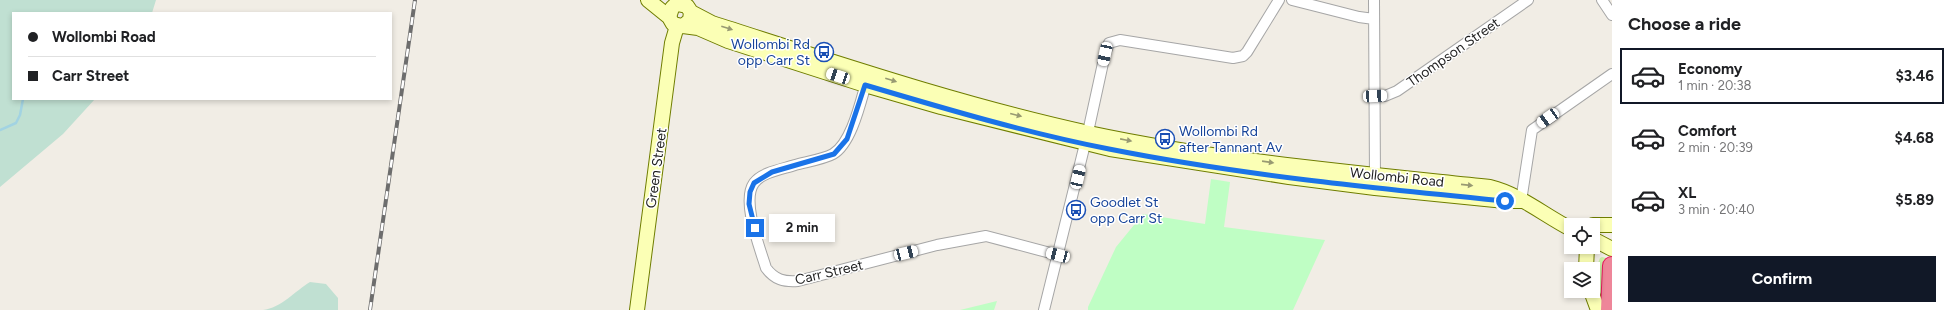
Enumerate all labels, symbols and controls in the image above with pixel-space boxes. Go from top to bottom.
text: Choose a ride [1628,13,1741,35]
street label: Thompson Street [1404,14,1503,91]
one-way arrow [721,25,733,31]
text: Wollombi Road [52,28,156,46]
place label: Wollombi Rd opp Carr St [731,36,810,69]
bus stop icon: Wollombi Rd opp Carr St [813,41,835,63]
car [1097,41,1113,67]
icon: car [1630,58,1666,94]
text: Economy [1678,60,1743,78]
text: Carr Street [52,67,129,85]
car [825,67,851,85]
text: $3.46 [1895,67,1934,85]
one-way arrow [885,77,897,83]
text: 1 min · 20:38 [1678,78,1752,93]
car [1363,89,1387,103]
car [1535,106,1561,130]
one-way arrow [1010,112,1022,118]
icon: car [1630,120,1666,156]
text: Comfort [1678,122,1737,140]
place label: Wollombi Rd after Tannant Av [1179,123,1283,156]
street label: Green Street [642,127,671,209]
bus stop icon: Wollombi Rd after Tannant Av [1154,128,1176,150]
text: $4.68 [1895,129,1934,147]
one-way arrow [1120,137,1132,143]
text: 2 min · 20:39 [1678,140,1753,155]
one-way arrow [1262,159,1274,165]
car [1069,164,1087,190]
street label: Wollombi Road [1349,164,1445,191]
one-way arrow [1461,181,1473,188]
icon: car [1630,182,1666,218]
text: XL [1678,184,1696,202]
text: $5.89 [1895,191,1934,209]
route start [1496,192,1514,210]
place label: Goodlet St opp Carr St [1090,194,1162,227]
bus stop icon: Goodlet St opp Carr St [1065,199,1087,221]
text: 3 min · 20:40 [1678,202,1755,217]
callout: 2 min [769,214,835,242]
map controls [1564,218,1600,298]
button: locate [1564,218,1600,254]
route end [746,219,764,237]
text: 2 min [786,220,818,235]
car [893,244,919,262]
car [1045,246,1071,264]
street label: Carr Street [793,256,865,289]
button: Confirm [1628,256,1936,302]
button: layers [1564,262,1600,298]

